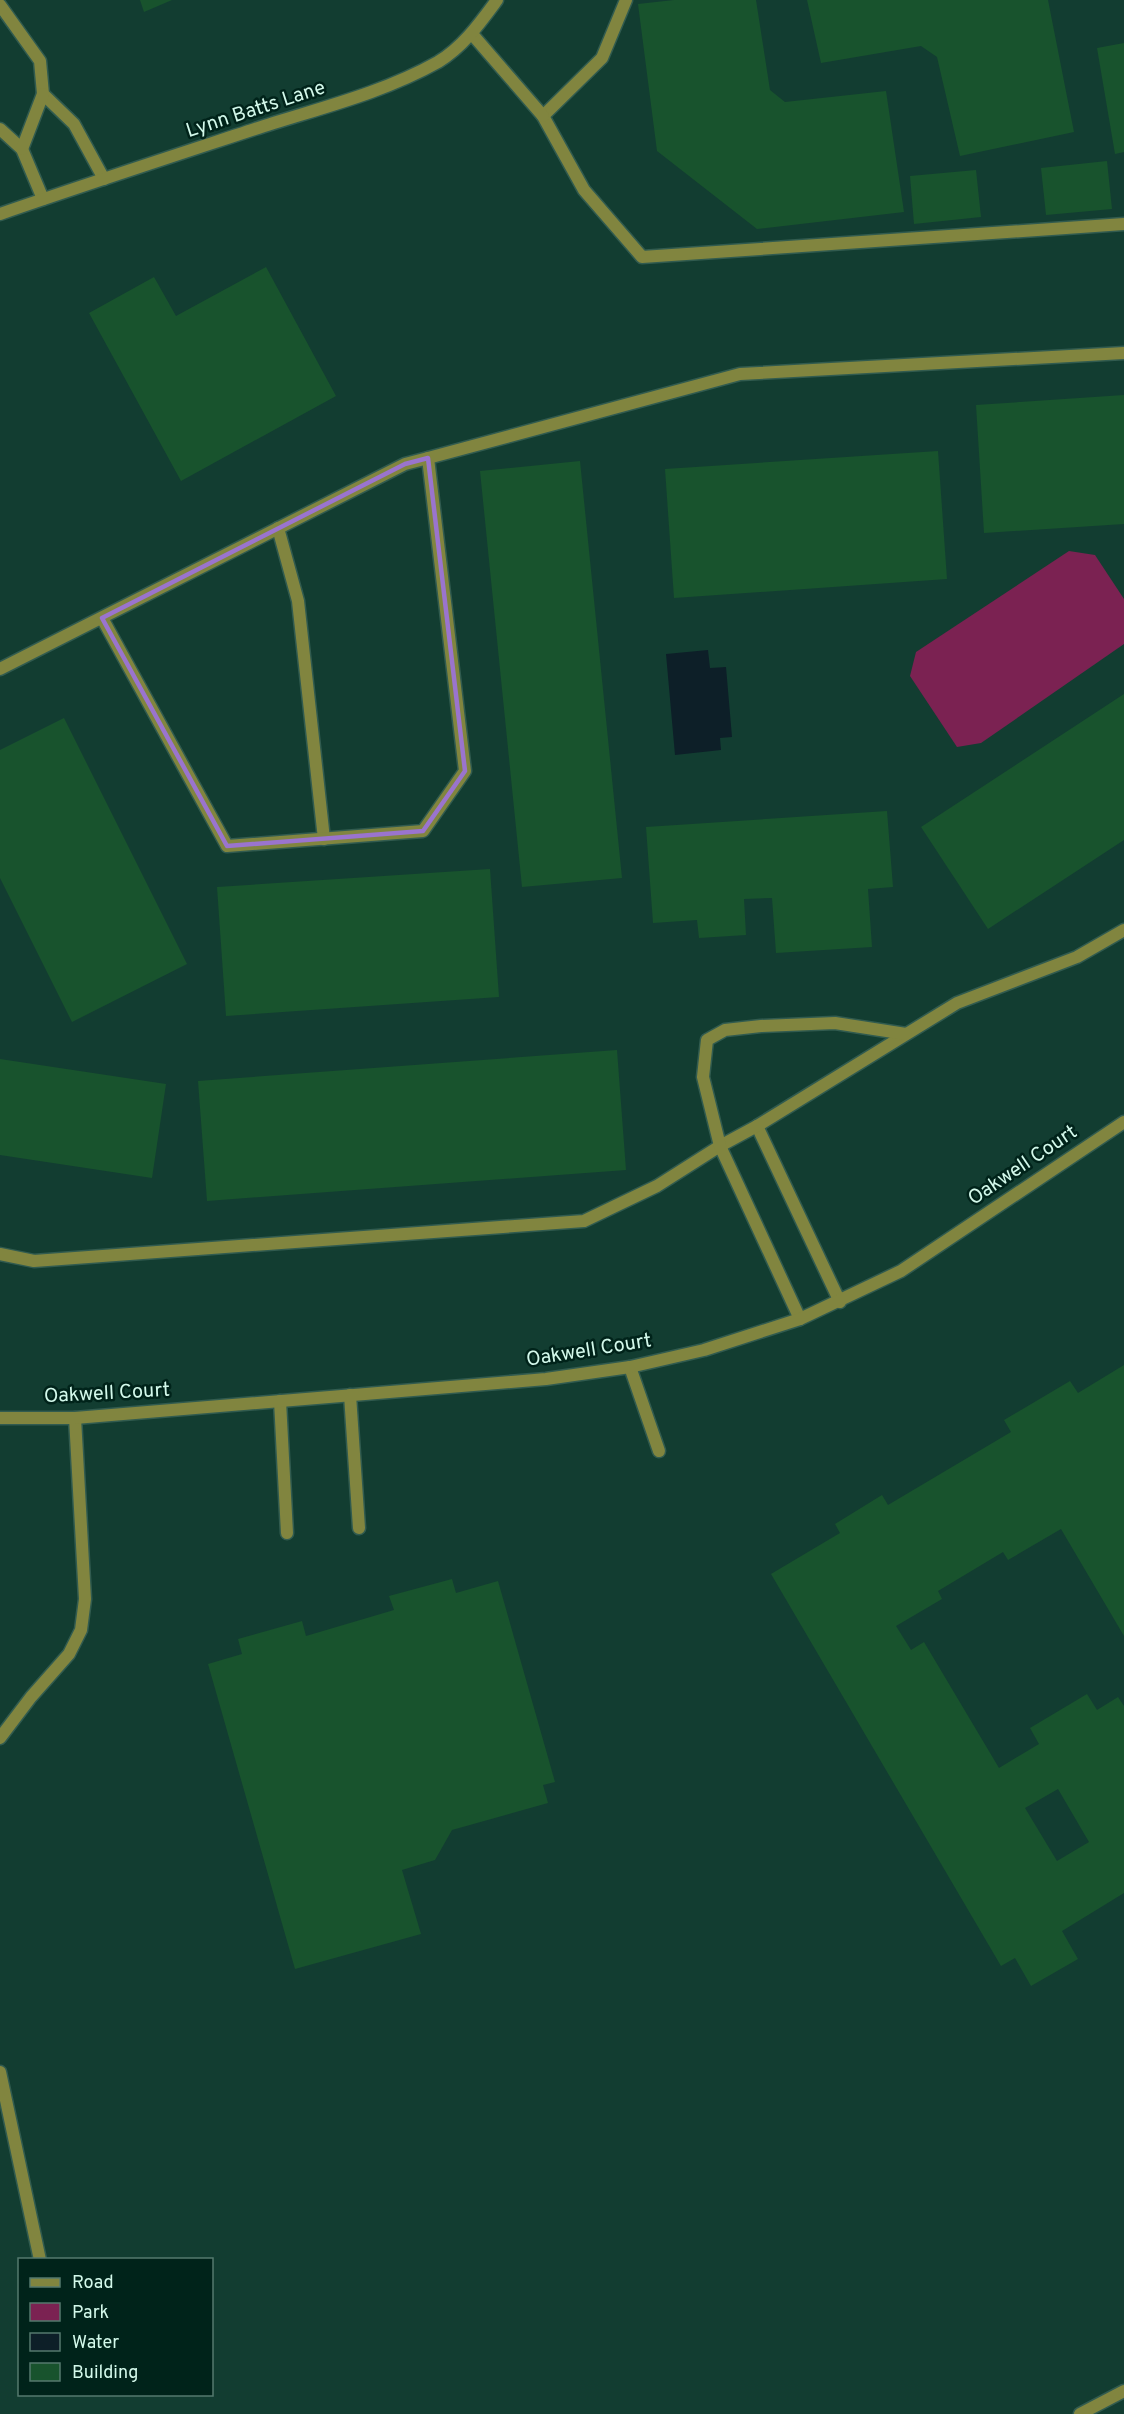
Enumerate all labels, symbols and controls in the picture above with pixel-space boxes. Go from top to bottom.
street label: Lynn Batts Lane [183,75,329,145]
street label: Oakwell Court [963,1120,1083,1212]
street label: Oakwell Court [525,1328,653,1374]
street label: Oakwell Court [43,1378,171,1410]
legend [18,2258,213,2396]
text: Road [72,2272,114,2295]
text: Park [72,2302,109,2325]
text: Water [72,2332,119,2355]
text: Building [72,2362,138,2385]

